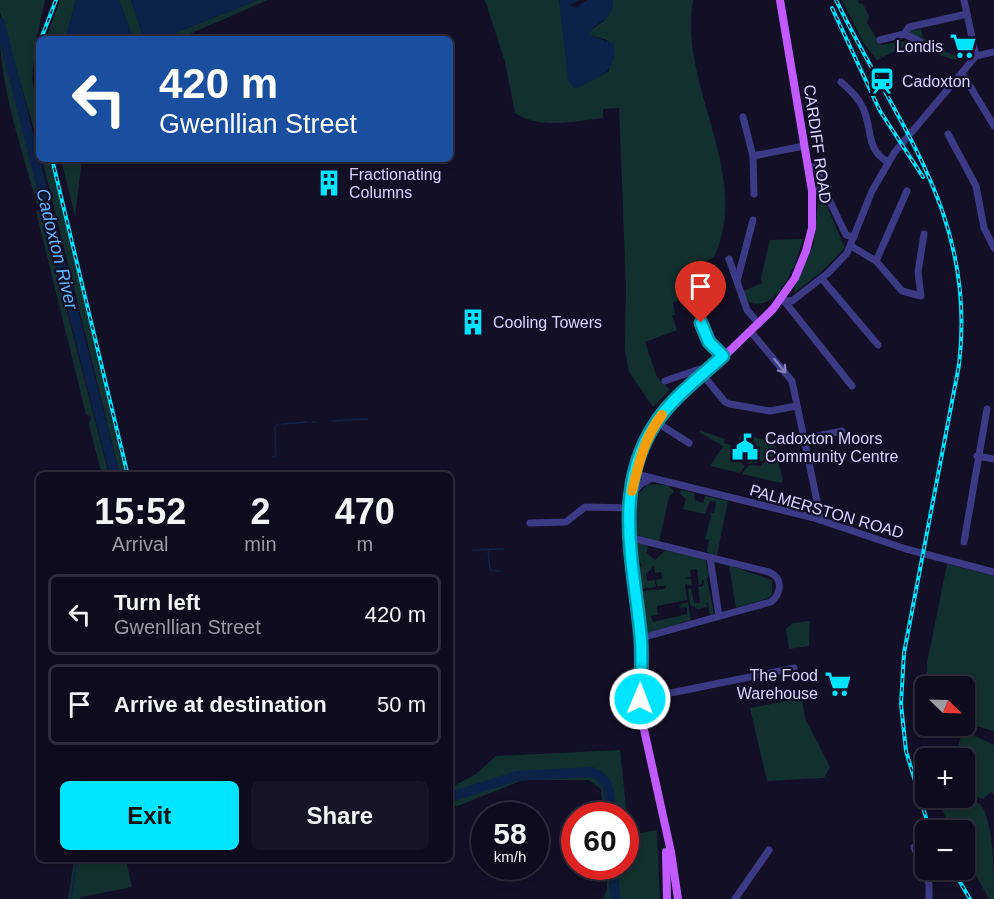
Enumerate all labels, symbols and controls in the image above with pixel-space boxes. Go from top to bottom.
supermarket icon: Londis [948,31,978,61]
place label: Londis [896,38,943,55]
icon: left [60,60,138,138]
text: 420 m [159,60,278,107]
station icon: Cadoxton [867,66,897,96]
place label: Cadoxton [902,73,971,90]
street label: CARDIFF ROAD [801,83,834,205]
text: Gwenllian Street [159,109,357,139]
place label: Fractionating Columns [349,166,442,201]
building icon: Fractionating Columns [314,168,344,198]
water label: Cadoxton River [32,186,82,313]
pin [675,261,726,323]
icon: arrive [684,270,717,303]
building icon: Cooling Towers [458,307,488,337]
place label: Cooling Towers [493,314,602,331]
one-way arrow [773,358,786,374]
place label: Cadoxton Moors Community Centre [765,430,898,465]
public building icon: Cadoxton Moors Community Centre [730,432,760,462]
street label: PALMERSTON ROAD [748,481,906,542]
text: 15:52 [94,491,186,532]
text: 2 [250,491,270,532]
text: 470 [335,491,395,532]
text: Arrival [112,533,169,555]
text: min [244,533,277,555]
text: m [356,533,373,555]
text: Turn left [114,590,200,615]
icon: left [63,598,96,631]
text: 420 m [365,602,426,627]
text: Gwenllian Street [114,616,261,638]
position arrow [608,667,672,731]
place label: The Food Warehouse [737,667,818,702]
supermarket icon: The Food Warehouse [823,669,853,699]
north arrow [915,676,975,736]
map controls [915,676,975,880]
icon: arrive [63,688,96,721]
text: Arrive at destination [114,692,327,717]
text: 50 m [377,692,426,717]
button: + [915,748,975,808]
button: Exit [60,781,239,850]
button: Share [251,781,429,850]
speed limit sign: 60 [561,802,639,880]
text: 58 [493,817,527,850]
button: − [915,820,975,880]
text: km/h [494,848,526,865]

